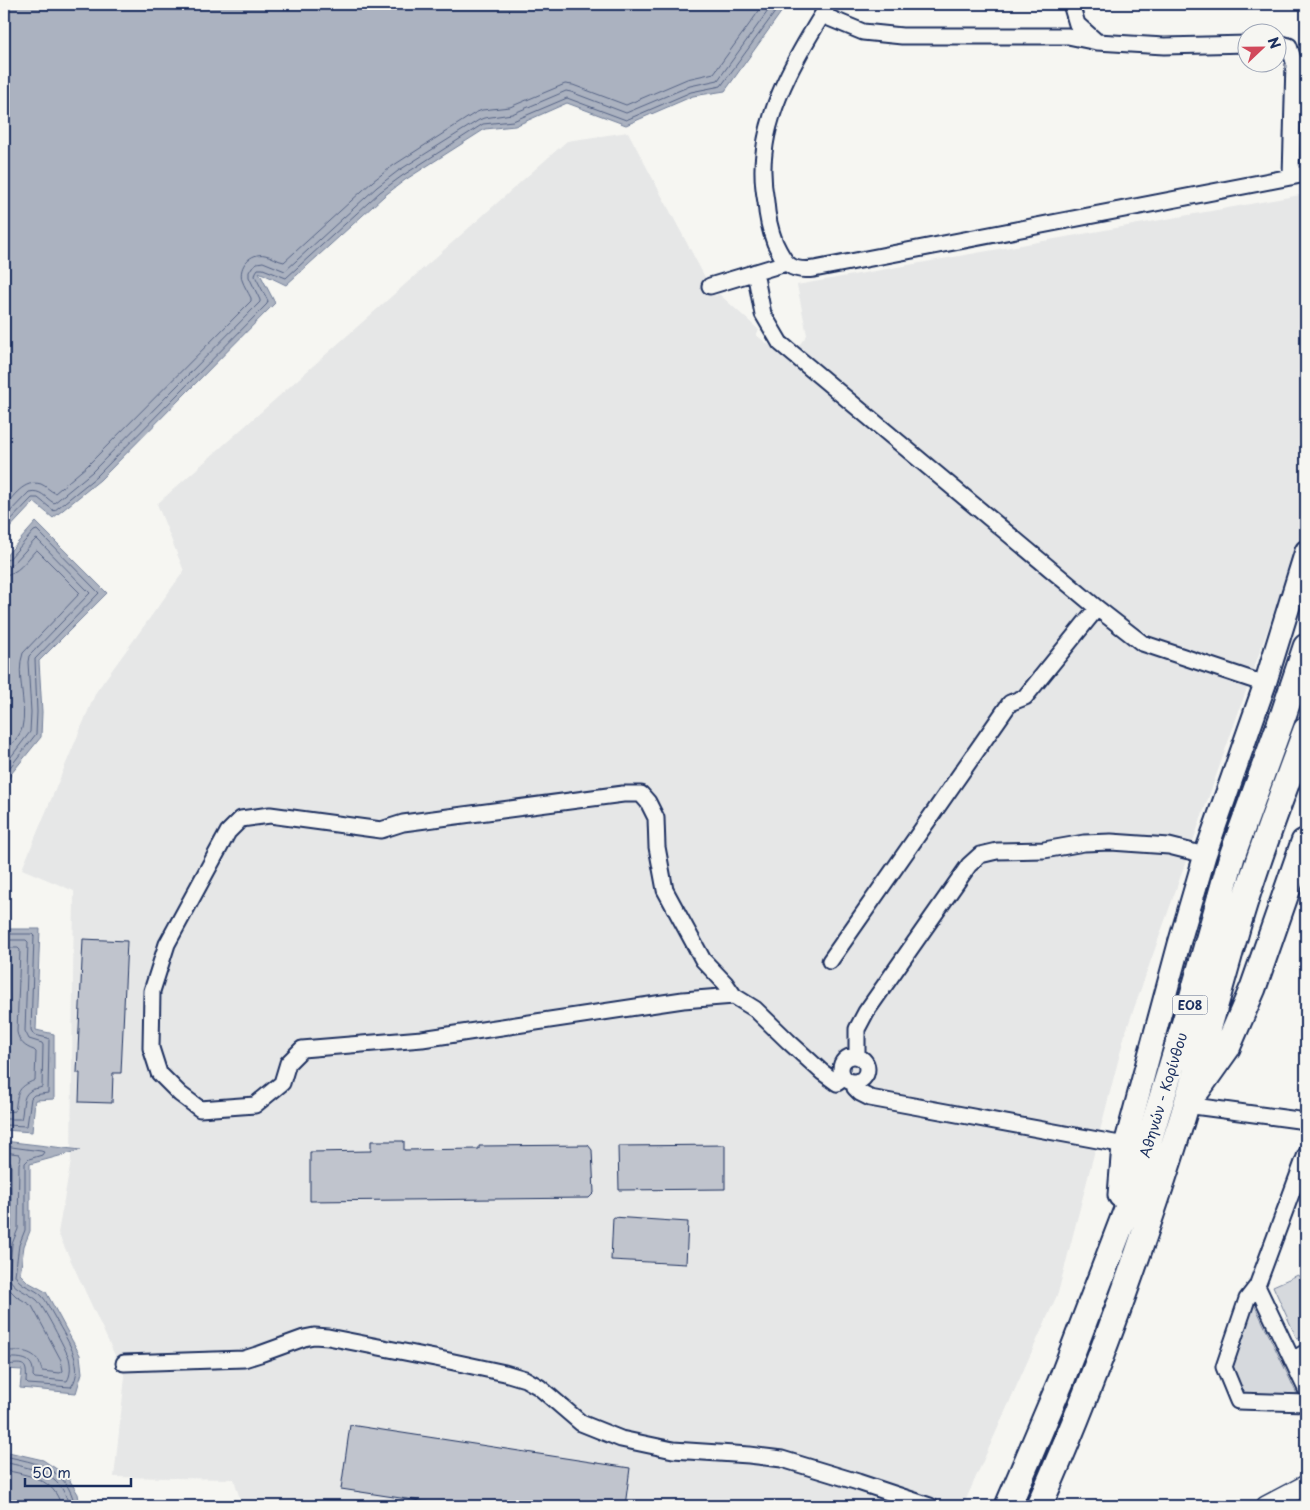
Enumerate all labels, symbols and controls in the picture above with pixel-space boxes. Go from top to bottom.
north arrow [1238,22,1288,72]
text: N [1263,34,1286,52]
road number: ΕΟ8 [1172,996,1208,1014]
street label: Αθηνών - Κορίνθου [1134,1030,1192,1160]
scale bar [25,1455,131,1487]
text: 50 m [32,1460,71,1483]

